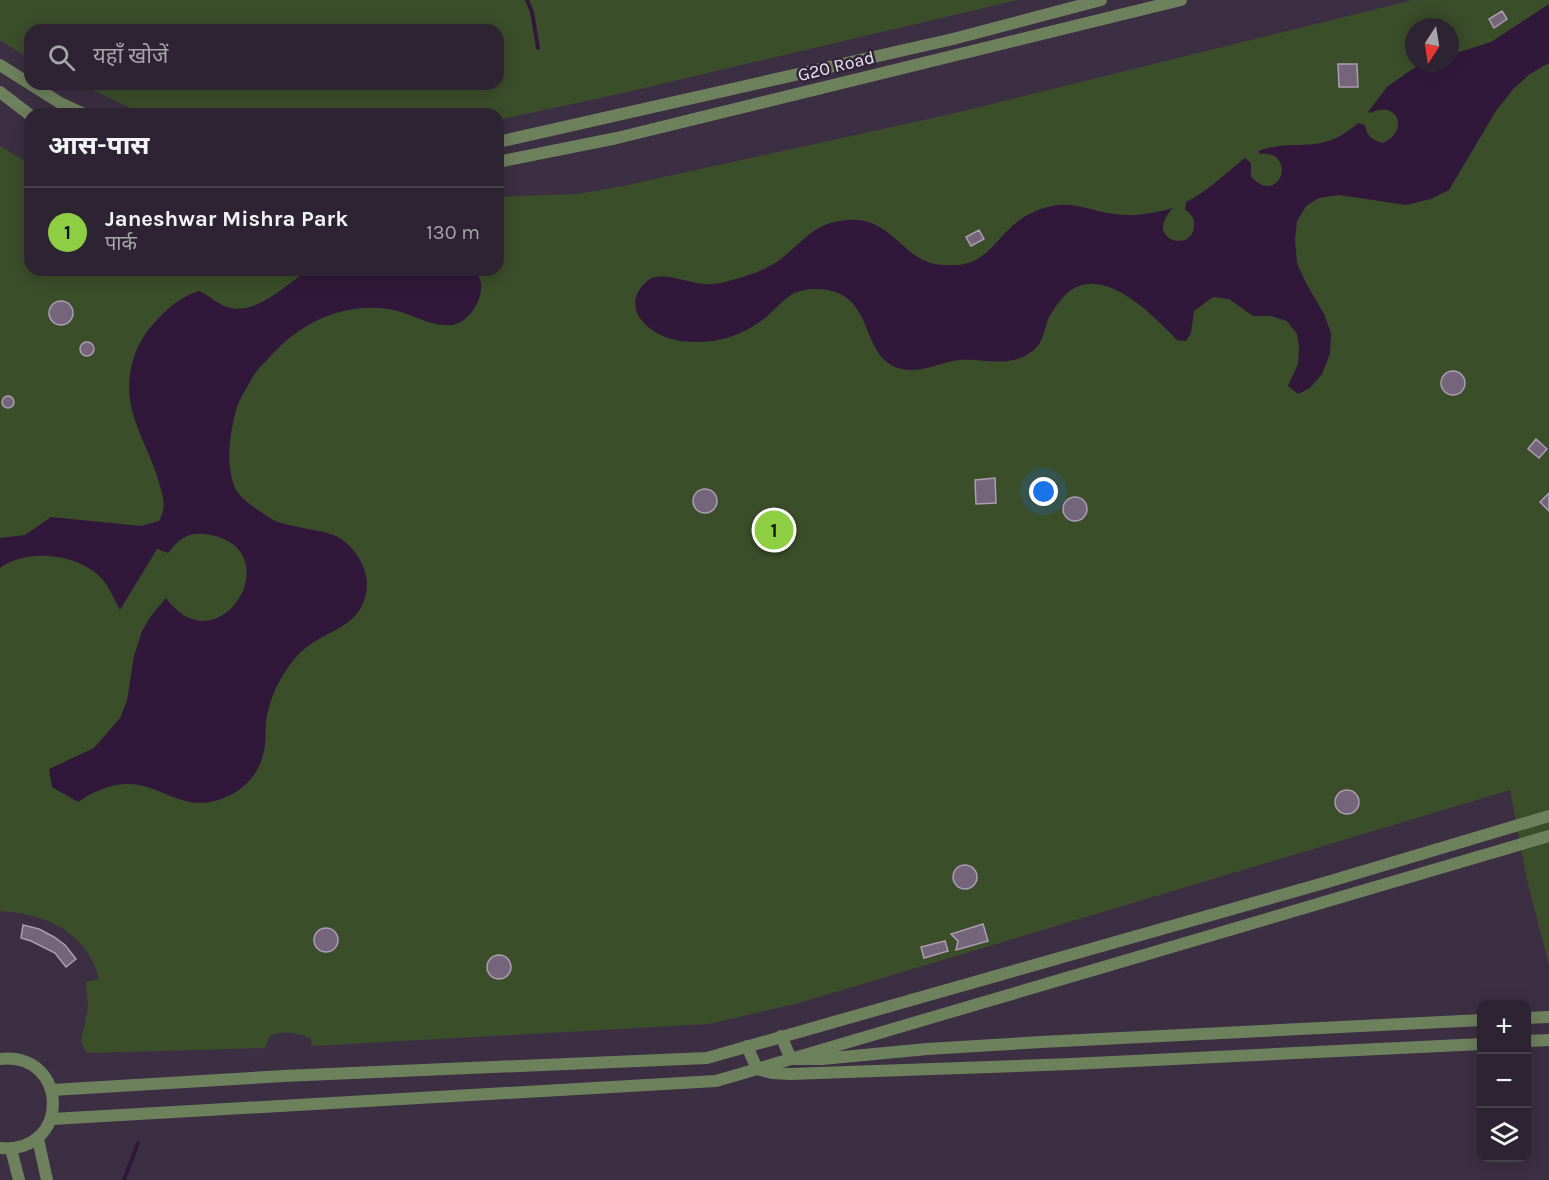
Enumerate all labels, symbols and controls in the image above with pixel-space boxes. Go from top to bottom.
north arrow [1405,18,1459,72]
search box [24,24,504,90]
icon: search [45,41,78,74]
text: यहाँ खोजें [93,43,168,69]
street label: G20 Road [795,46,877,86]
text: आस-पास [48,130,150,161]
text: Janeshwar Mishra Park [105,206,348,232]
text: 1 [64,221,71,244]
text: 130 m [426,221,480,244]
text: पार्क [105,232,137,255]
your location [1029,477,1058,506]
pin: 1 [754,508,794,552]
map controls [1477,1000,1531,1162]
button: + [1477,1000,1531,1054]
button: − [1477,1054,1531,1108]
button: layers [1477,1108,1531,1162]

